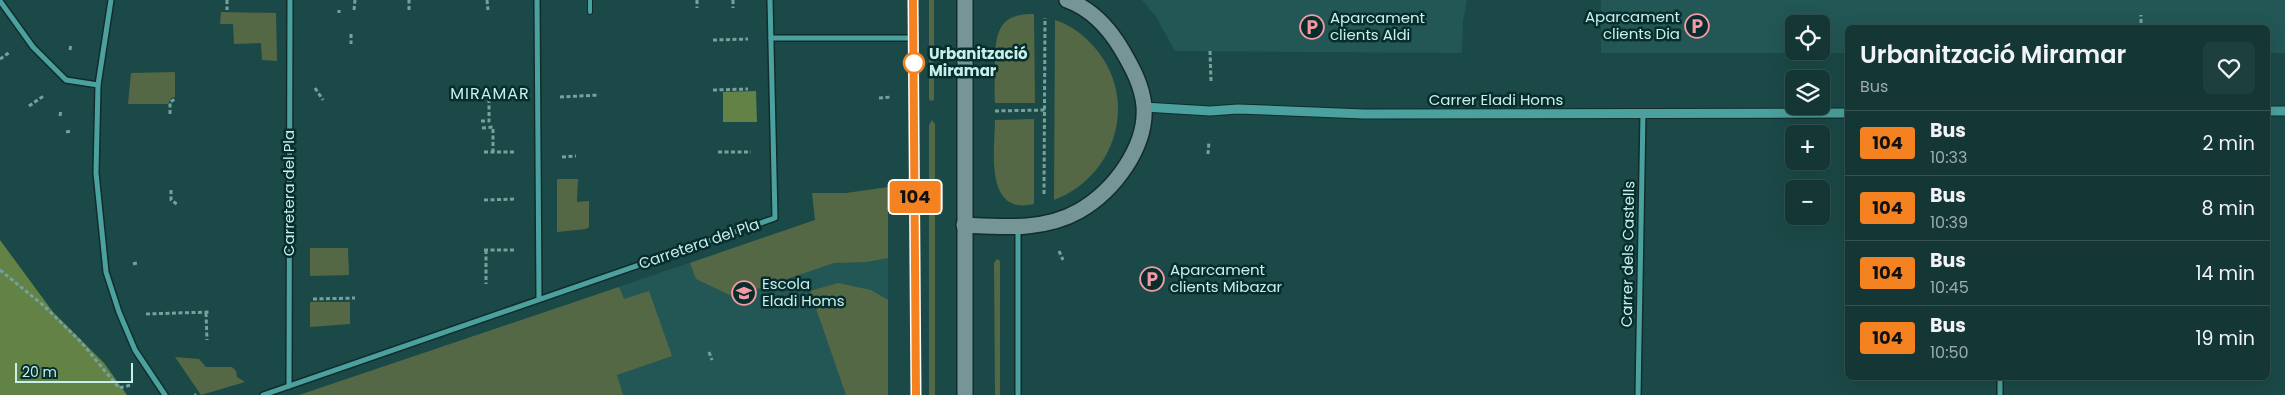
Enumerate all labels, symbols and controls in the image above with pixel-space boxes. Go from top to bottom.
place label: Aparcament clients Dia [1585,6,1680,44]
place label: Aparcament clients Aldi [1330,7,1425,45]
parking icon: Aparcament clients Dia [1684,13,1710,39]
parking icon: Aparcament clients Aldi [1299,14,1325,40]
map controls [1785,15,1830,225]
button: locate [1785,15,1830,60]
text: Urbanització Miramar [1860,38,2126,71]
button: heart [2203,42,2255,94]
place label: Urbanització Miramar [929,43,1028,81]
marker: Urbanització Miramar [903,52,925,74]
button: layers [1785,70,1830,115]
text: Bus [1860,75,1888,98]
district label: MIRAMAR [450,82,530,105]
street label: Carrer Eladi Homs [1429,89,1563,110]
text: Bus [1930,117,1966,144]
button: + [1785,125,1830,170]
street label: Carretera del Pla [278,130,299,256]
text: 104 [1872,130,1903,155]
text: 2 min [2203,130,2255,157]
text: 10:33 [1930,146,1967,169]
button: − [1785,180,1830,225]
line badge: 104 [886,181,944,213]
street label: Carrer dels Castells [1616,181,1639,327]
text: Bus [1930,182,1966,209]
text: 104 [900,184,930,209]
text: 104 [1872,195,1903,220]
text: 8 min [2202,195,2255,222]
text: 10:39 [1930,211,1968,234]
street label: Carretera del Pla [636,213,762,274]
text: Bus [1930,247,1966,274]
place label: Aparcament clients Mibazar [1170,259,1283,297]
text: 104 [1872,260,1903,285]
text: 14 min [2195,260,2255,287]
parking icon: Aparcament clients Mibazar [1139,266,1165,292]
place label: Escola Eladi Homs [762,273,845,311]
text: 10:45 [1930,276,1969,299]
school or university icon: Escola Eladi Homs [731,280,757,306]
text: Bus [1930,312,1966,339]
text: 104 [1872,325,1903,350]
text: 19 min [2195,325,2255,352]
text: 10:50 [1930,341,1969,364]
scale bar [15,360,132,383]
text: 20 m [22,362,57,382]

